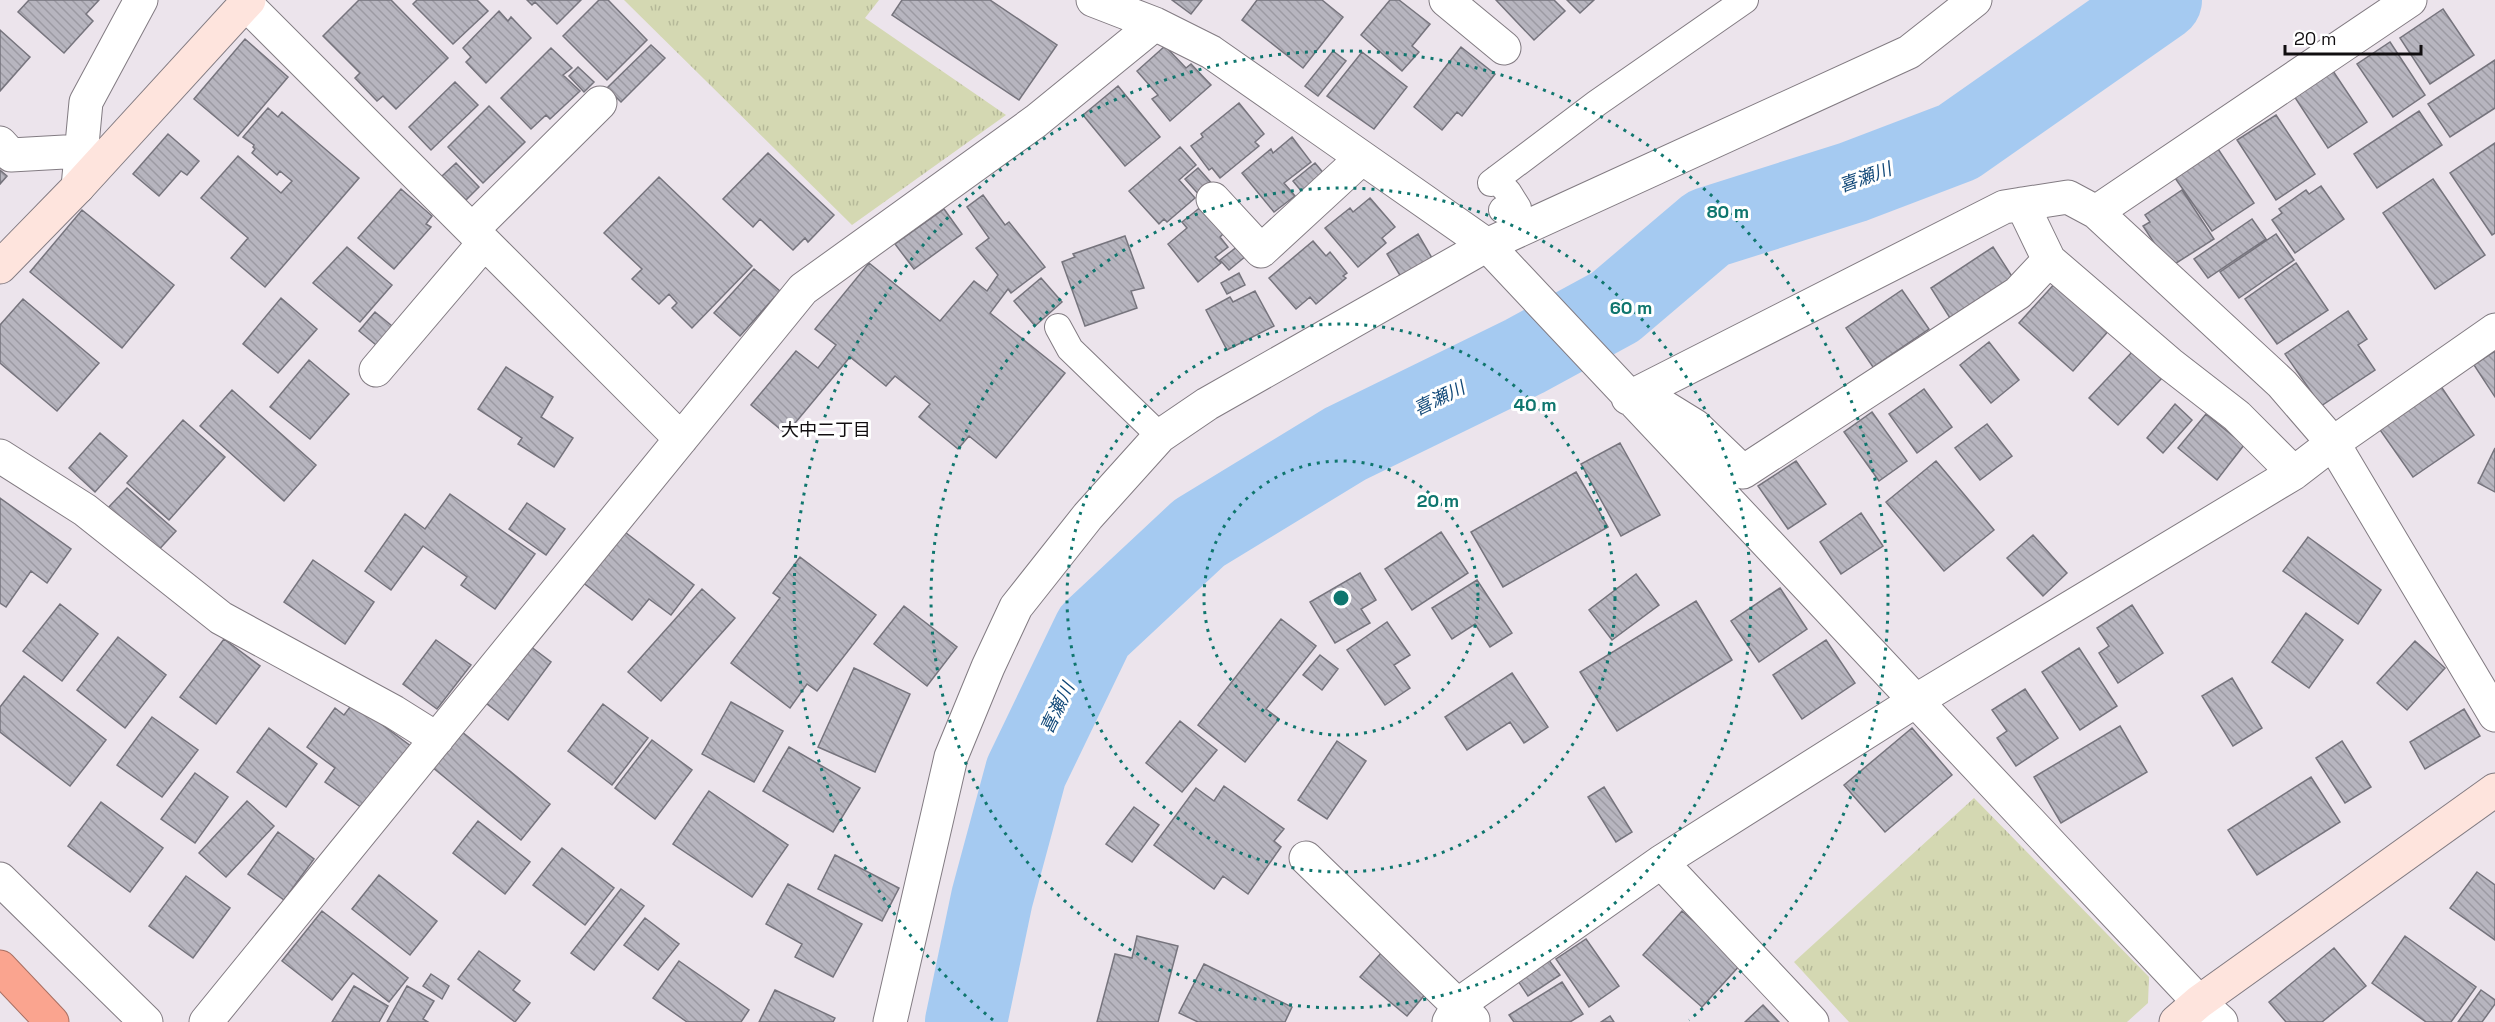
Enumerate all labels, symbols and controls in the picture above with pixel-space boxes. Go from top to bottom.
scale bar [2285,18,2422,56]
text: 20 m [2294,27,2337,50]
water label: 喜瀬川 [1836,156,1896,197]
text: 80 m [1707,200,1749,223]
text: 60 m [1610,296,1652,319]
water label: 喜瀬川 [1410,375,1470,420]
text: 40 m [1513,393,1557,416]
district label: 大中二丁目 [781,418,871,441]
text: 20 m [1417,489,1459,512]
centre of rings [1331,588,1351,608]
water label: 喜瀬川 [1035,677,1080,737]

